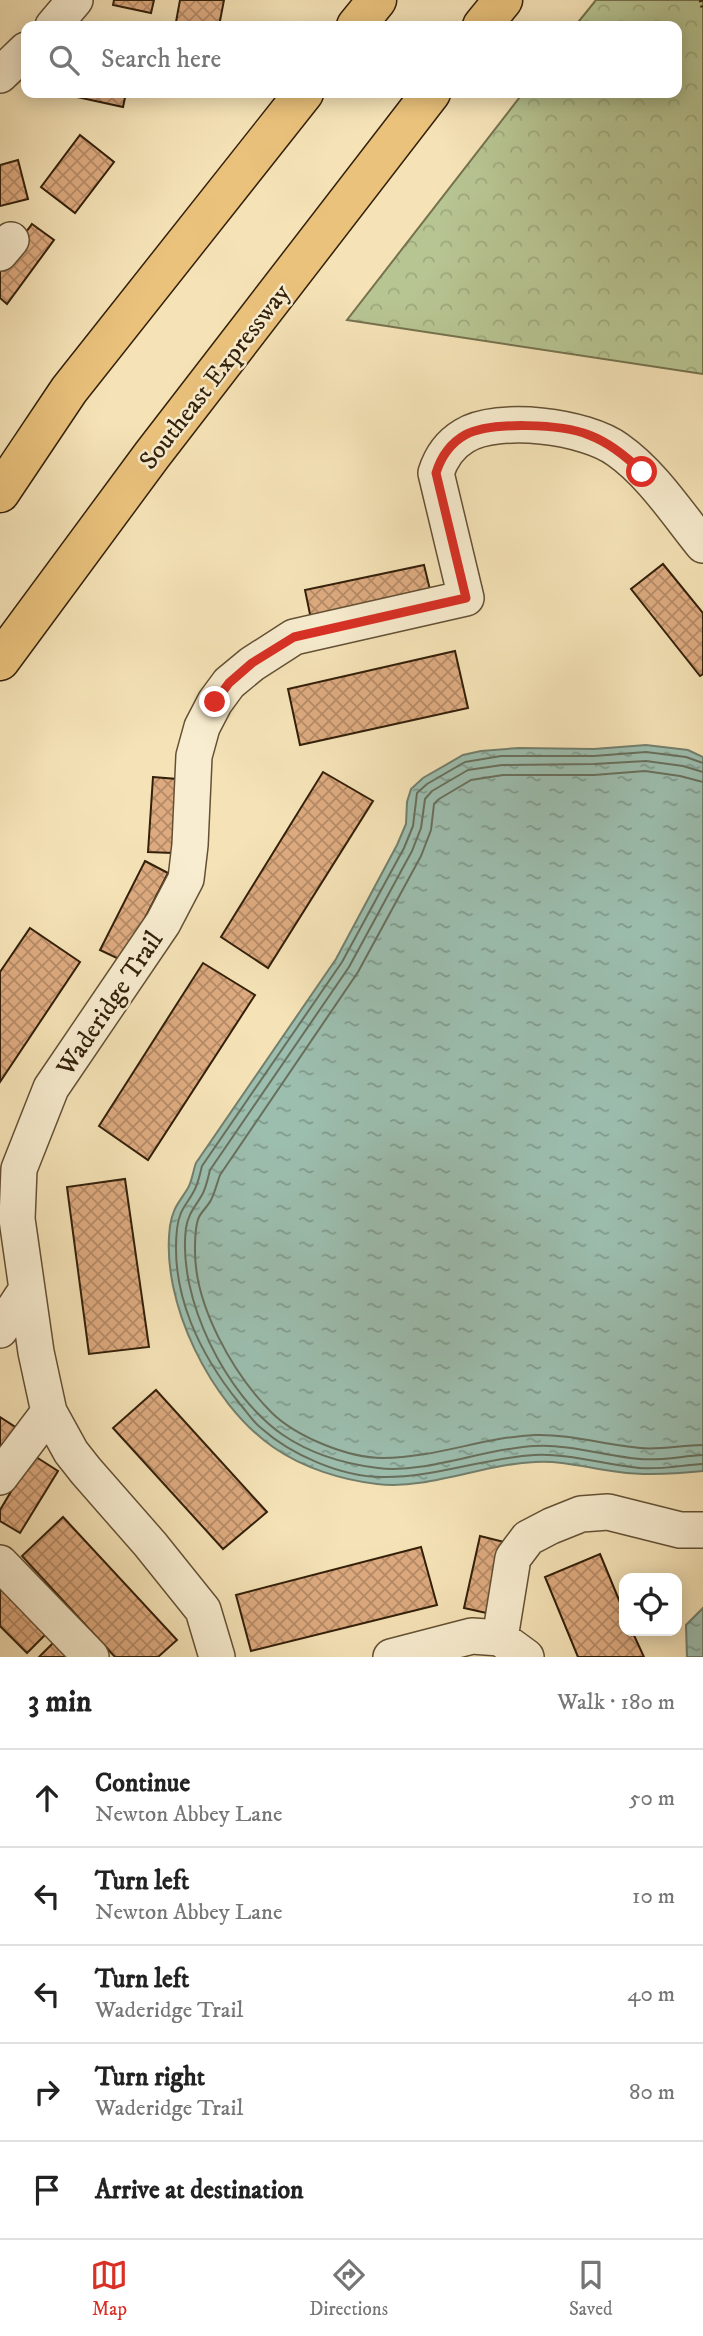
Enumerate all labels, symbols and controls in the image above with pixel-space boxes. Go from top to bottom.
search box [21,21,682,98]
icon: search [45,41,83,79]
text: Search here [101,43,221,76]
street label: Southeast Expressway [132,277,298,476]
route start [626,456,657,487]
route end [199,686,230,717]
street label: Waderidge Trail [49,925,171,1083]
map controls [619,1573,682,1636]
button: locate [619,1573,682,1636]
text: 3 min [28,1684,92,1721]
text: Walk · 180 m [557,1688,675,1717]
text: Continue [95,1767,190,1800]
icon: ahead [28,1779,66,1817]
text: 50 m [629,1784,675,1813]
text: Newton Abbey Lane [95,1800,283,1829]
text: Turn left [95,1865,189,1898]
icon: left [28,1877,66,1915]
text: 10 m [632,1882,675,1911]
text: Newton Abbey Lane [95,1898,283,1927]
text: Turn left [95,1963,189,1996]
icon: left [28,1975,66,2013]
text: 40 m [627,1980,675,2009]
text: Waderidge Trail [95,1996,243,2025]
text: Turn right [95,2061,205,2094]
icon: right [28,2073,66,2111]
text: 80 m [629,2078,675,2107]
text: Waderidge Trail [95,2094,243,2123]
icon: arrive [28,2171,66,2209]
text: Arrive at destination [95,2174,304,2207]
tab: Map [90,2256,128,2321]
tab: Directions [309,2256,388,2321]
tab: Saved [569,2256,613,2321]

